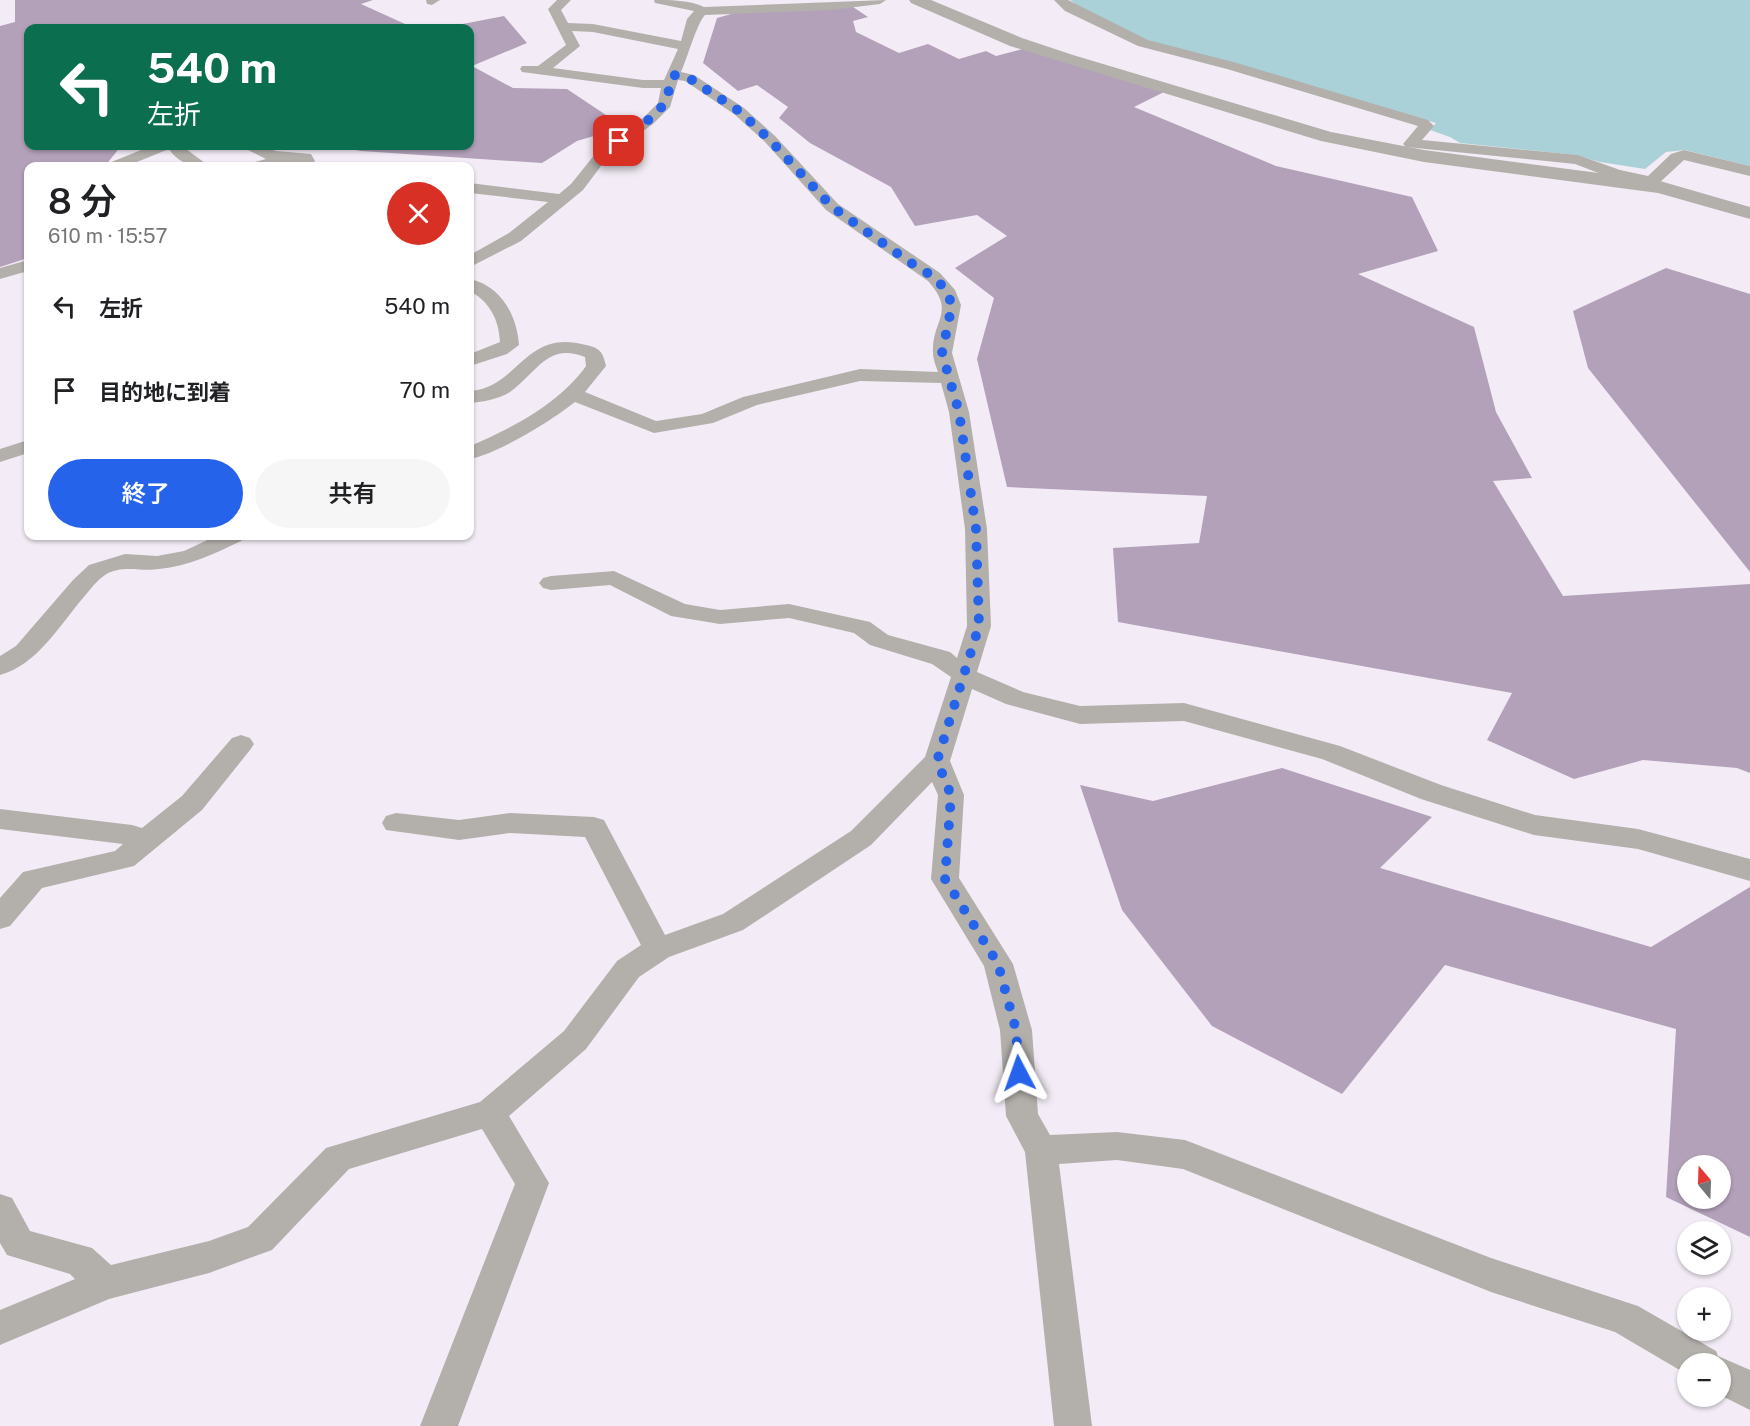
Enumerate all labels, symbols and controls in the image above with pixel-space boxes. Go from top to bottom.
text: 540 m [147,43,277,92]
icon: left [48,48,126,126]
text: 左折 [147,98,201,130]
pin [593,115,644,166]
icon: arrive [602,124,635,157]
text: 8 分 [48,180,116,222]
button: close [387,182,450,245]
text: 610 m · 15:57 [48,224,167,248]
icon: left [48,290,81,323]
text: 540 m [384,293,450,319]
text: 左折 [99,295,143,321]
icon: arrive [48,374,81,407]
text: 70 m [399,377,450,403]
text: 目的地に到着 [99,379,231,405]
button: 終了 [48,459,243,528]
button: 共有 [255,459,450,528]
position arrow [987,1041,1051,1105]
north arrow [1677,1155,1731,1209]
map controls [1677,1155,1731,1407]
button: layers [1677,1221,1731,1275]
button: + [1677,1287,1731,1341]
button: − [1677,1353,1731,1407]

